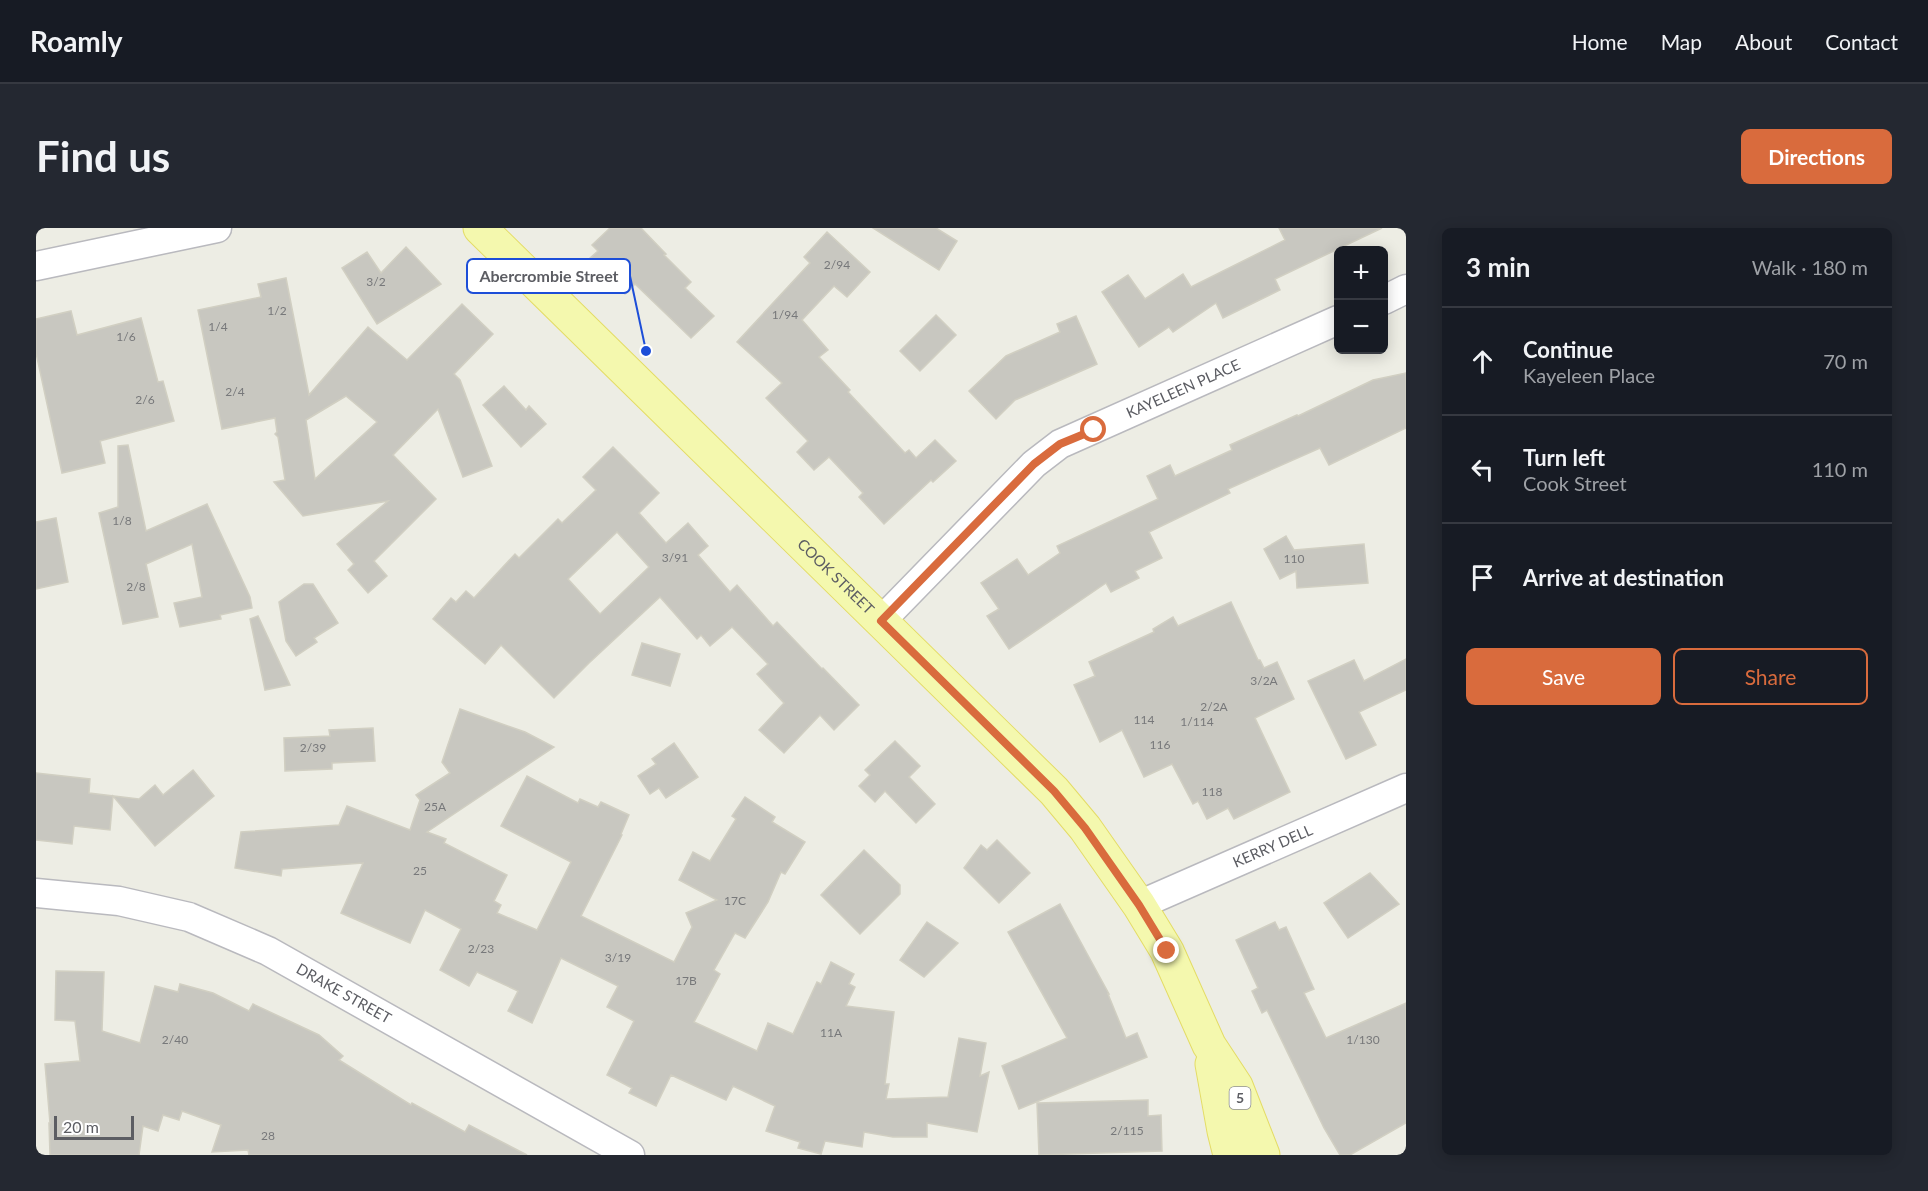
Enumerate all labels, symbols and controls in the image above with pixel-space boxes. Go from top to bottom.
text: Roamly [30,24,123,58]
text: Home [1572,29,1628,54]
text: Map [1661,29,1702,54]
text: About [1735,29,1792,54]
text: Contact [1825,29,1898,54]
button: Directions [1741,129,1892,184]
text: Find us [36,131,170,181]
map controls [1334,246,1388,354]
button: + [1334,246,1388,300]
text: 3 min [1466,251,1530,283]
text: Walk · 180 m [1752,255,1868,279]
house number: 2/94 [824,257,850,272]
callout: Abercrombie Street [467,259,630,293]
text: Abercrombie Street [478,266,619,285]
house number: 3/2 [366,274,386,289]
button: − [1334,300,1388,354]
house number: 1/2 [267,303,287,318]
house number: 1/94 [772,307,798,322]
house number: 1/4 [208,319,228,334]
house number: 1/6 [116,329,136,344]
text: Continue [1523,336,1613,363]
icon: ahead [1466,345,1499,378]
text: 70 m [1823,349,1868,373]
street label: KAYELEEN PLACE [1123,355,1243,421]
text: Kayeleen Place [1523,363,1655,387]
house number: 2/4 [225,384,245,399]
house number: 2/6 [135,392,155,407]
route start [1080,416,1106,442]
text: Turn left [1523,444,1605,471]
icon: left [1466,453,1499,486]
text: 110 m [1812,457,1868,481]
text: Cook Street [1523,471,1627,495]
house number: 1/8 [112,513,132,528]
street label: COOK STREET [794,534,878,618]
house number: 3/91 [662,550,688,565]
house number: 110 [1284,551,1304,566]
icon: arrive [1466,561,1499,594]
text: Arrive at destination [1523,564,1724,591]
house number: 2/8 [126,579,146,594]
button: Save [1466,648,1661,705]
button: Share [1673,648,1868,705]
house number: 3/2A [1250,673,1279,688]
house number: 2/2A [1200,699,1229,714]
house number: 114 [1134,712,1154,727]
house number: 1/114 [1180,714,1214,729]
house number: 116 [1150,737,1170,752]
house number: 2/39 [300,740,326,755]
house number: 118 [1202,784,1222,799]
house number: 25A [424,799,447,814]
street label: KERRY DELL [1230,820,1315,871]
house number: 25 [413,863,427,878]
house number: 17C [724,893,746,908]
route end [1153,937,1179,963]
house number: 2/23 [468,941,494,956]
house number: 3/19 [605,950,631,965]
street label: DRAKE STREET [294,959,395,1027]
house number: 17B [675,973,697,988]
house number: 11A [820,1025,843,1040]
house number: 2/40 [162,1032,188,1047]
house number: 1/130 [1346,1032,1380,1047]
road number: 5 [1230,1087,1250,1109]
scale bar [54,1113,134,1140]
text: 20 m [63,1117,99,1136]
house number: 2/115 [1110,1123,1144,1138]
house number: 28 [261,1128,275,1143]

